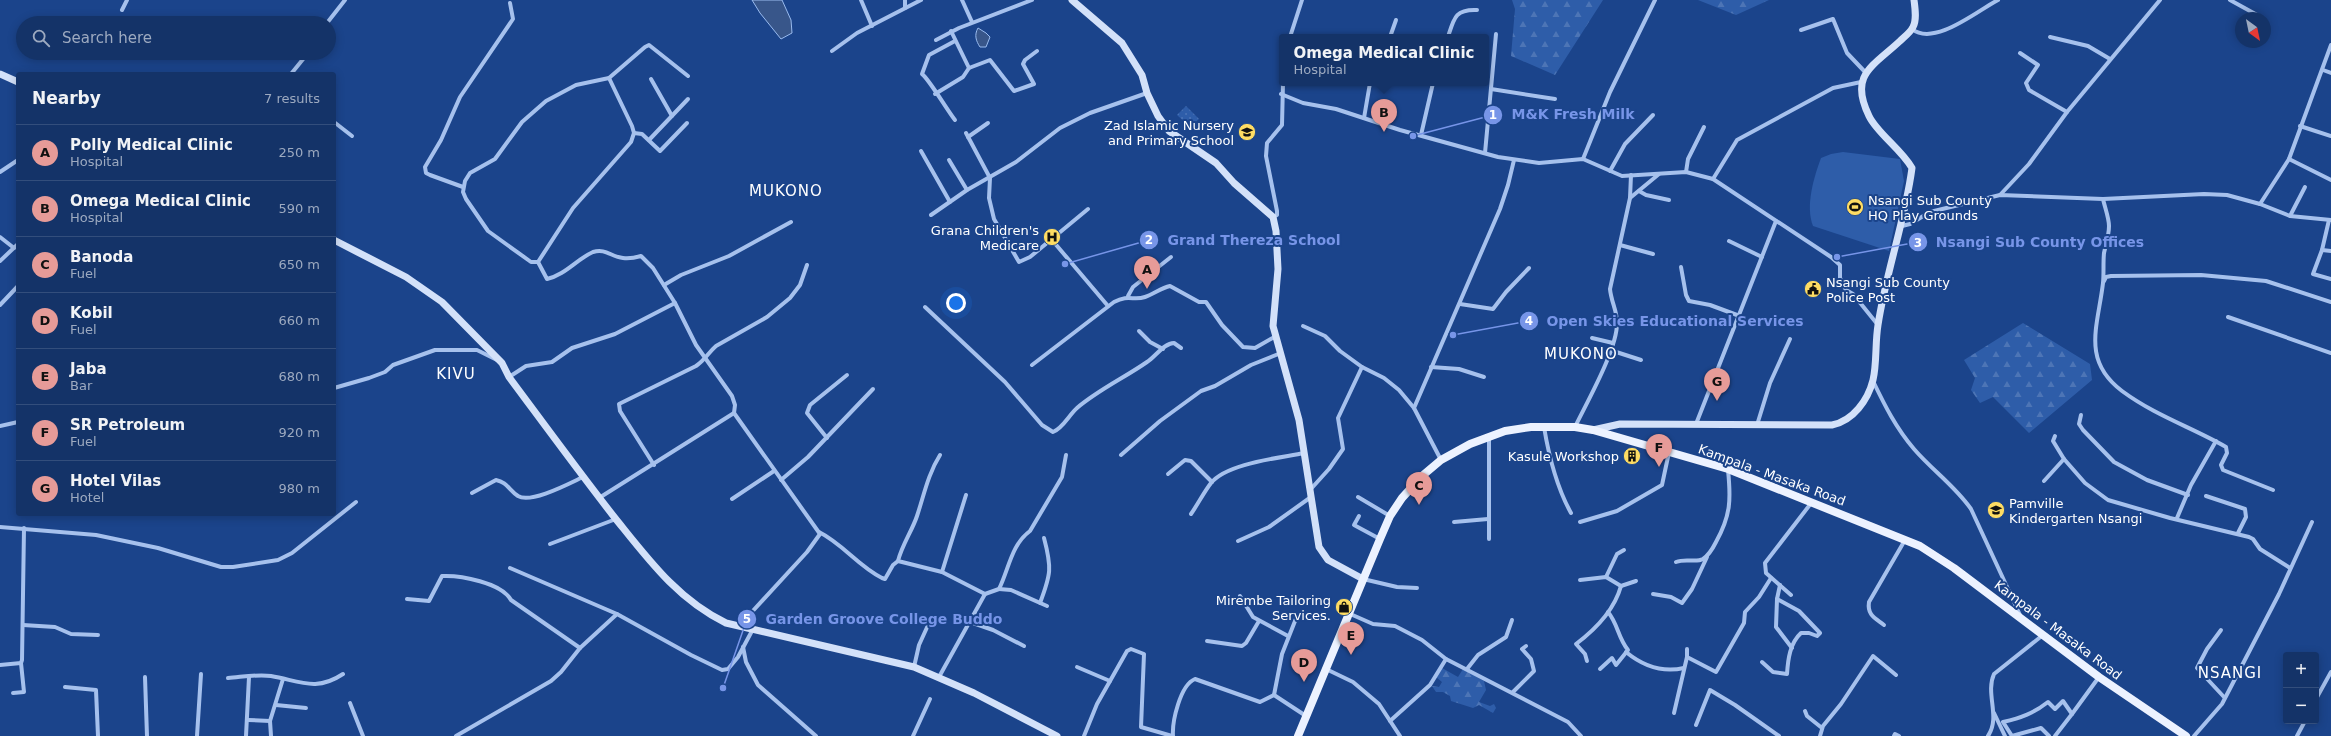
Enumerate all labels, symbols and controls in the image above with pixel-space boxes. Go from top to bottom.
north arrow [2235,12,2271,48]
search box [16,16,336,60]
icon: search [30,27,52,49]
text: Search here [62,29,152,47]
popup [1279,34,1489,86]
text: Omega Medical Clinic [1294,44,1475,62]
text: Hospital [1294,62,1347,77]
text: Nearby [32,88,101,108]
text: 7 results [264,91,320,106]
pin: B [1371,99,1397,132]
callout: M&K Fresh Milk [1483,102,1642,128]
text: M&K Fresh Milk [1512,106,1635,122]
text: 1 [1489,108,1497,122]
place label: Zad Islamic Nursery and Primary School [1104,118,1234,148]
school or university icon: Zad Islamic Nursery and Primary School [1237,122,1257,142]
text: Polly Medical Clinic [70,136,233,154]
text: A [40,145,50,160]
text: 250 m [278,145,320,160]
text: Hospital [70,154,123,169]
district label: MUKONO [749,182,823,200]
text: Omega Medical Clinic [70,192,251,210]
place label: Nsangi Sub County HQ Play Grounds [1868,193,1992,223]
sports icon: Nsangi Sub County HQ Play Grounds [1845,197,1865,217]
text: B [40,201,50,216]
text: 590 m [278,201,320,216]
text: Hospital [70,210,123,225]
place label: Grana Children's Medicare [931,223,1039,253]
hospital icon: Grana Children's Medicare [1042,227,1062,247]
callout: Grand Thereza School [1139,227,1348,253]
callout: Nsangi Sub County Offices [1908,229,2152,255]
text: Grand Thereza School [1168,232,1340,248]
text: 2 [1145,233,1153,247]
text: Nsangi Sub County Offices [1936,234,2144,250]
text: 3 [1914,236,1922,250]
text: Banoda [70,248,133,266]
pin: A [1134,256,1160,289]
text: C [40,257,50,272]
text: 650 m [278,257,320,272]
text: Fuel [70,266,97,281]
place label: Nsangi Sub County Police Post [1826,275,1950,305]
public building icon: Nsangi Sub County Police Post [1803,279,1823,299]
your location [946,293,966,313]
text: Kobil [70,304,113,322]
callout: Open Skies Educational Services [1519,308,1812,334]
text: D [40,313,50,328]
text: 660 m [278,313,320,328]
text: Open Skies Educational Services [1546,313,1804,329]
text: 4 [1525,314,1533,328]
text: Fuel [70,322,97,337]
district label: MUKONO [1544,345,1618,363]
text: Jaba [70,360,107,378]
district label: KIVU [436,365,476,383]
pin: G [1704,368,1730,401]
text: E [41,369,49,384]
text: 680 m [278,369,320,384]
text: Bar [70,378,92,393]
text: SR Petroleum [70,416,185,434]
text: F [41,425,49,440]
text: 920 m [278,425,320,440]
text: Fuel [70,434,97,449]
pin: F [1646,434,1672,467]
street label: Kampala - Masaka Road [1696,441,1848,509]
building icon: Kasule Workshop [1622,446,1642,466]
place label: Kasule Workshop [1508,449,1619,464]
text: Hotel Vilas [70,472,161,490]
pin: C [1406,472,1432,505]
text: G [40,481,50,496]
text: 980 m [278,481,320,496]
text: Hotel [70,490,104,505]
place label: Pamville Kindergarten Nsangi [2009,496,2142,526]
school or university icon: Pamville Kindergarten Nsangi [1986,500,2006,520]
street label: Kampala - Masaka Road [1991,577,2125,683]
place label: Mirembe Tailoring Services. [1216,593,1331,623]
shop icon: Mirembe Tailoring Services. [1334,597,1354,617]
callout: Garden Groove College Buddo [737,606,1010,632]
text: Garden Groove College Buddo [765,611,1003,627]
text: 5 [743,612,751,626]
pin: E [1338,622,1364,655]
pin: D [1291,649,1317,682]
map controls [2283,652,2319,724]
button: + [2283,652,2319,688]
district label: NSANGI [2198,664,2262,682]
button: − [2283,688,2319,724]

